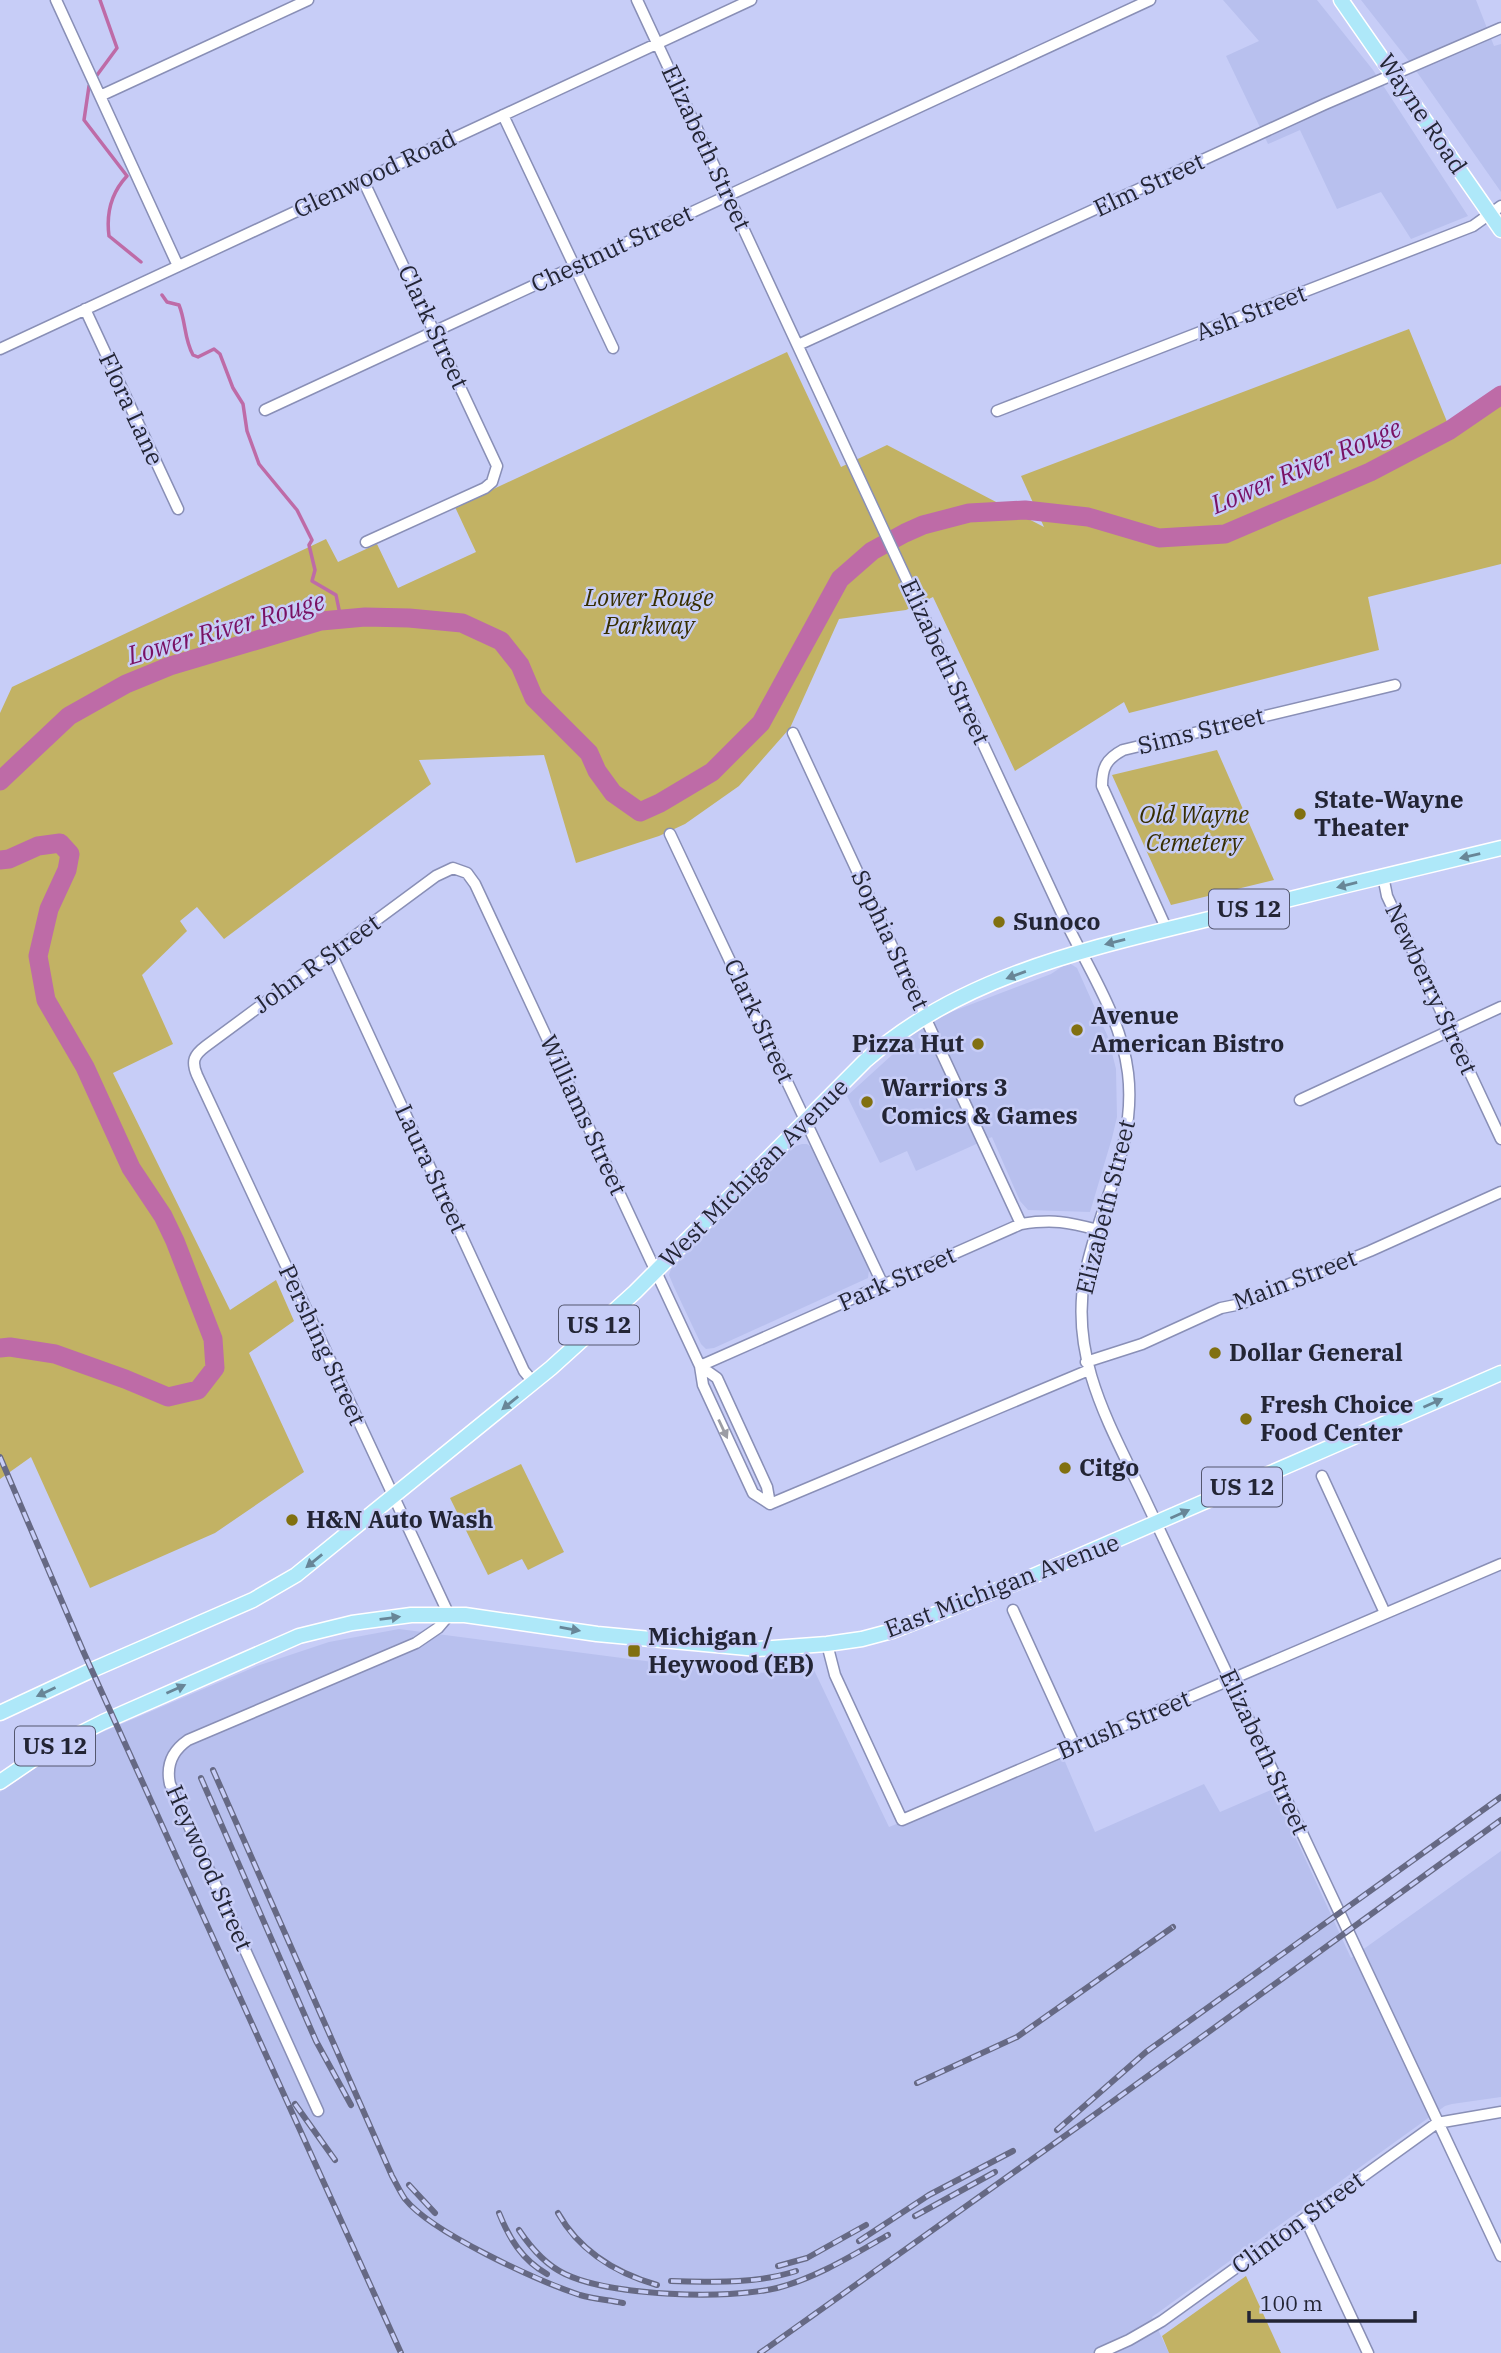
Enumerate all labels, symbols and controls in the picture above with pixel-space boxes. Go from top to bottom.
street label: Wayne Road [1371,47,1475,180]
street label: Elizabeth Street [655,60,759,235]
street label: Glenwood Road [288,121,461,225]
street label: Elm Street [1088,145,1209,224]
street label: Chestnut Street [525,197,698,300]
street label: Clark Street [391,259,477,394]
street label: Ash Street [1191,276,1311,348]
street label: Flora Lane [92,347,172,470]
water label: Lower River Rouge [1204,409,1407,521]
street label: Elizabeth Street [894,574,998,749]
park label: Lower Rouge Parkway [583,581,714,641]
water label: Lower River Rouge [122,582,329,672]
street label: Sims Street [1134,699,1267,761]
place label: State-Wayne Theater [1314,783,1464,843]
park label: Old Wayne Cemetery [1139,798,1249,858]
marker: State-Wayne Theater [1292,806,1308,822]
one-way arrow [1459,850,1481,861]
street label: Sophia Street [845,864,937,1015]
one-way arrow [1336,880,1358,891]
road number: US 12 [1209,890,1289,928]
street label: Newberry Street [1378,898,1486,1079]
place label: Sunoco [1013,905,1100,937]
street label: John R Street [247,906,386,1020]
marker: Sunoco [991,914,1007,930]
one-way arrow [1104,937,1126,948]
street label: Clark Street [717,953,803,1088]
one-way arrow [1006,969,1027,980]
place label: Avenue American Bistro [1091,999,1284,1059]
marker: Avenue American Bistro [1069,1022,1085,1038]
place label: Pizza Hut [852,1027,964,1059]
street label: Williams Street [533,1029,635,1200]
marker: Pizza Hut [970,1036,986,1052]
street label: West Michigan Avenue [652,1071,855,1274]
place label: Warriors 3 Comics & Games [881,1071,1078,1131]
marker: Warriors 3 Comics & Games [859,1094,875,1110]
street label: Laura Street [388,1099,476,1238]
street label: Elizabeth Street [1068,1116,1142,1298]
street label: Park Street [833,1238,960,1318]
street label: Main Street [1228,1241,1361,1317]
street label: Pershing Street [272,1259,374,1430]
road number: US 12 [559,1306,639,1344]
place label: Dollar General [1229,1336,1403,1368]
marker: Dollar General [1207,1345,1223,1361]
place label: Fresh Choice Food Center [1260,1388,1413,1448]
one-way arrow [501,1395,519,1410]
one-way arrow [1423,1397,1444,1408]
marker: Fresh Choice Food Center [1238,1411,1254,1427]
one-way arrow [718,1419,729,1440]
place label: Citgo [1079,1451,1139,1483]
marker: Citgo [1057,1460,1073,1476]
road number: US 12 [1202,1468,1282,1506]
place label: H&N Auto Wash [306,1503,493,1535]
one-way arrow [1170,1508,1190,1520]
marker: H&N Auto Wash [284,1512,300,1528]
street label: East Michigan Avenue [880,1526,1124,1645]
one-way arrow [305,1553,323,1568]
one-way arrow [380,1612,402,1623]
place label: Michigan / Heywood (EB) [648,1620,814,1680]
one-way arrow [559,1624,581,1635]
marker: Michigan / Heywood (EB) [626,1643,642,1659]
street label: Elizabeth Street [1213,1664,1317,1839]
street label: Brush Street [1052,1682,1195,1766]
one-way arrow [166,1683,186,1695]
one-way arrow [36,1686,56,1698]
road number: US 12 [15,1726,95,1765]
street label: Heywood Street [159,1780,261,1956]
street label: Clinton Street [1225,2163,1370,2281]
scale bar [1249,2280,1415,2324]
text: 100 m [1260,2289,1323,2317]

